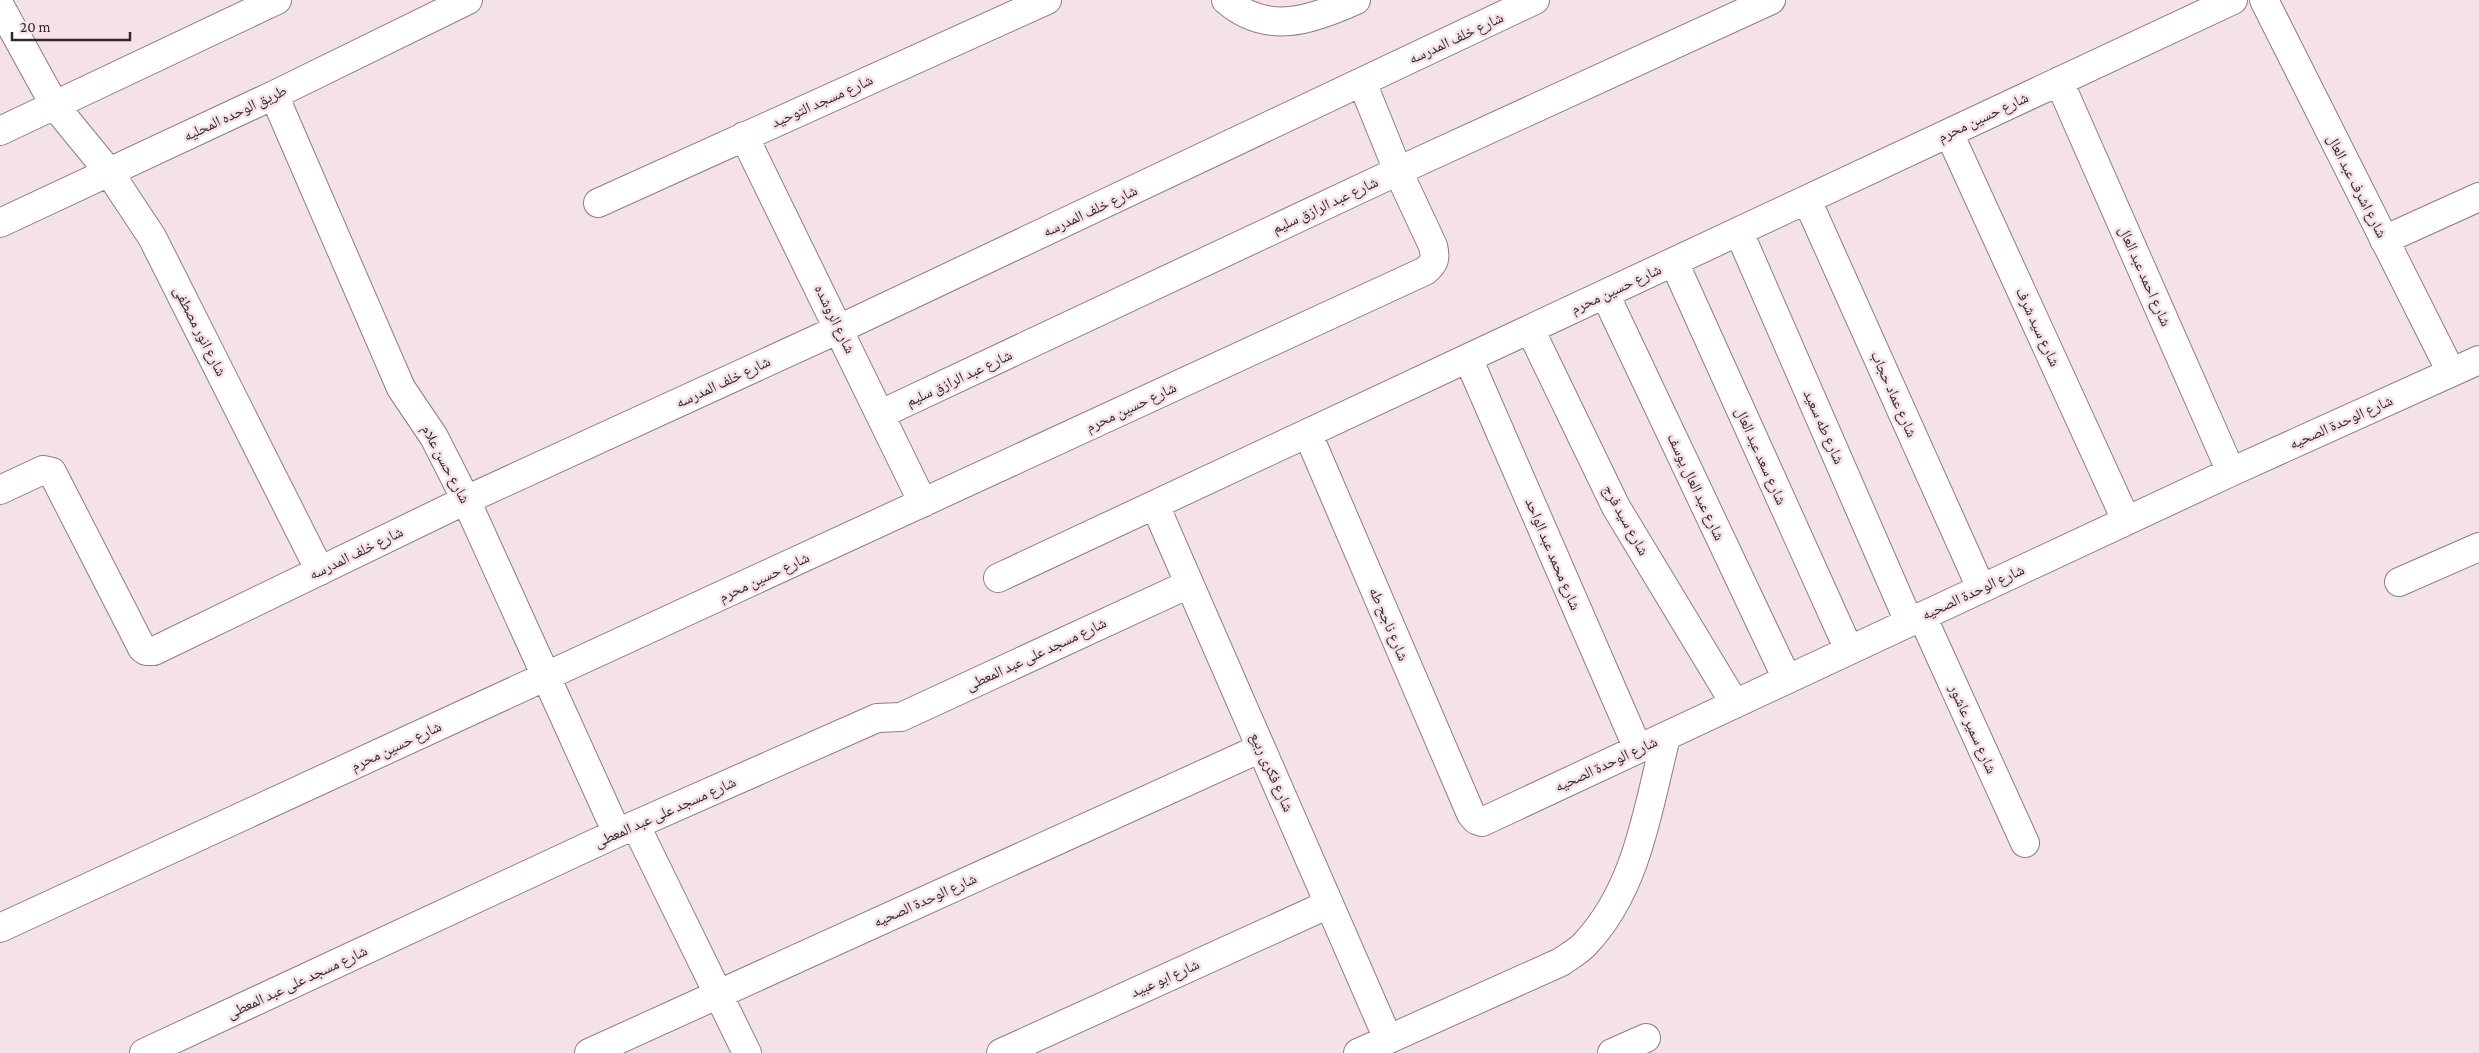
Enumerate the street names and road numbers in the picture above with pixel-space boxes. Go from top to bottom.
street label: شارع خلف المدرسه [1406,9,1507,69]
street label: شارع مسجد التوحيد [769,71,876,132]
street label: طريق الوحده المحليه [181,82,290,146]
street label: شارع حسين محرم [1935,89,2032,147]
street label: شارع اشرف عبد العال [2322,132,2390,241]
street label: شارع عبد الرازق سليم [1270,173,1381,238]
street label: شارع خلف المدرسه [1040,182,1141,242]
street label: شارع احمد عبد العال [2114,223,2174,330]
street label: شارع حسين محرم [1568,261,1665,319]
street label: شارع الروشده [810,282,859,357]
street label: شارع انور مصطفى [169,283,230,380]
street label: شارع سيد شرف [2011,285,2063,370]
street label: شارع عبد الرازق سليم [904,346,1015,411]
street label: شارع عماد حجاب [1866,348,1920,441]
street label: شارع خلف المدرسه [673,353,774,413]
street label: شارع حسين محرم [1083,379,1180,437]
street label: شارع طه سعيد [1799,387,1848,467]
street label: شارع الوحدة الصحيه [2287,392,2396,454]
street label: شارع سعد عبد العال [1731,405,1790,508]
street label: شارع حسن علام [417,422,473,507]
street label: شارع عبد العال يوسف [1662,431,1728,544]
street label: شارع سيد فرج [1598,482,1652,559]
street label: شارع محمد عبد الواحد [1520,496,1584,613]
street label: شارع خلف المدرسه [307,523,406,584]
street label: شارع حسين محرم [716,549,813,607]
street label: شارع الوحدة الصحيه [1919,561,2028,625]
street label: شارع ناجح طه [1365,585,1412,664]
street label: شارع مسجد على عبد المعطى [963,614,1110,695]
street label: شارع سمير عاشور [1944,681,2000,777]
street label: شارع حسين محرم [348,718,445,776]
street label: شارع فكرى ربيع [1246,730,1297,815]
street label: شارع الوحدة الصحيه [1552,733,1661,797]
street label: شارع مسجد على عبد المعطى [592,773,739,852]
street label: شارع الوحدة الصحيه [871,870,980,932]
street label: شارع مسجد على عبد المعطى [224,942,371,1023]
street label: شارع ابو عبيد [1128,956,1203,1002]

